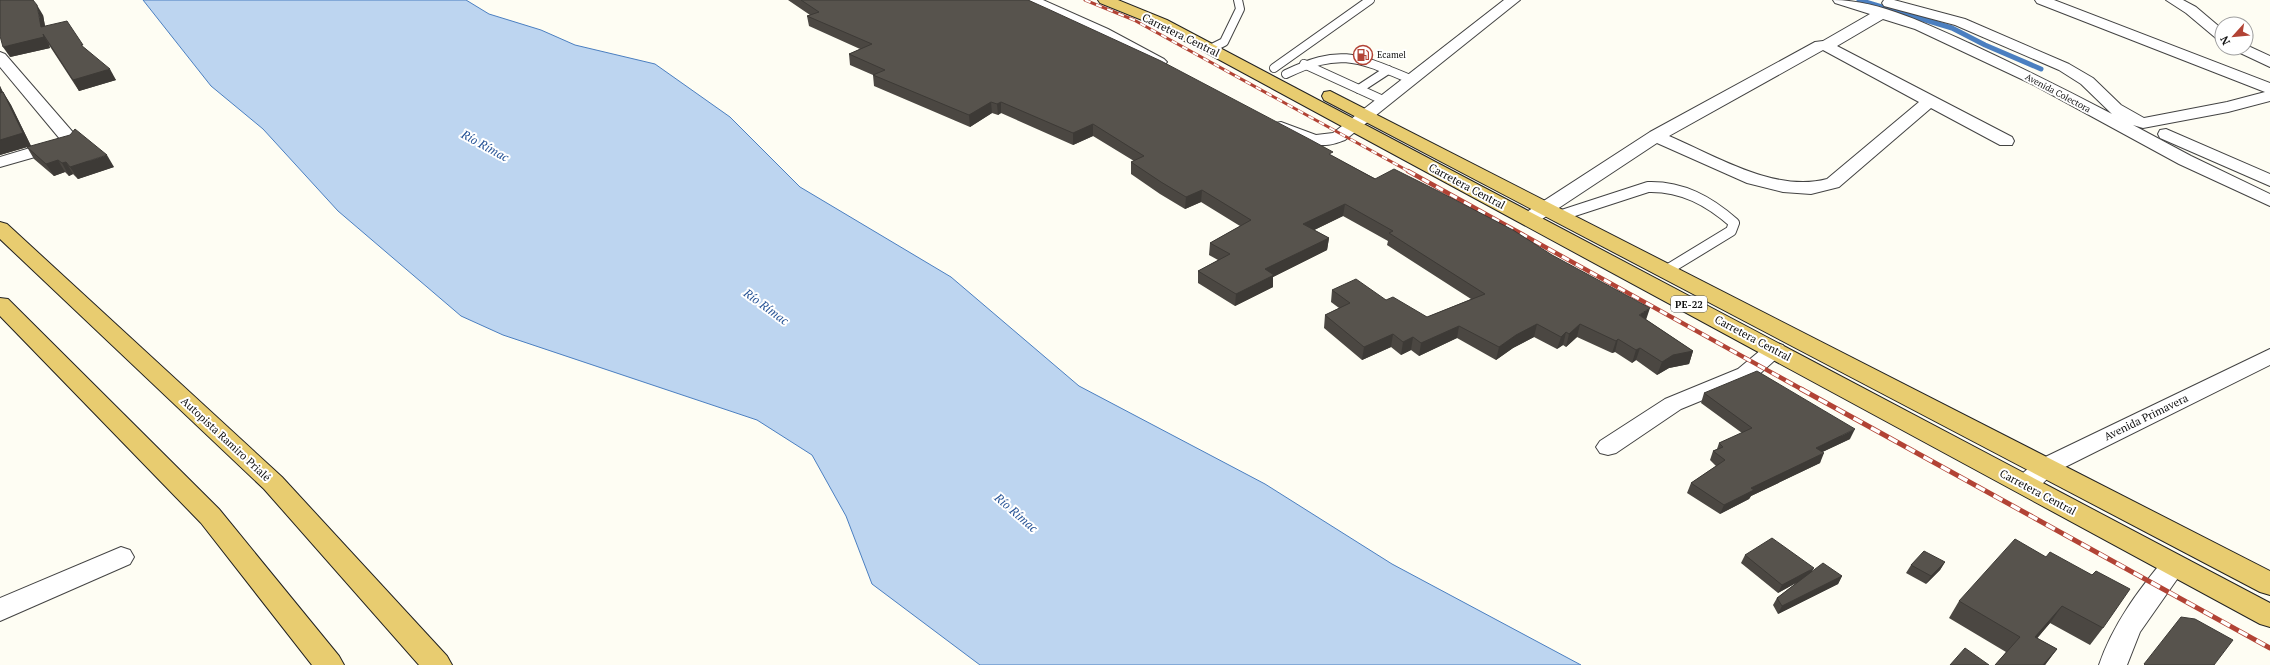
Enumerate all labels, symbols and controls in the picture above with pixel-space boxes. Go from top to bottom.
street label: Carretera Central [1140,10,1222,60]
north arrow [2214,16,2254,56]
text: N [2217,33,2233,47]
fuel station icon: Ecamel [1352,44,1374,66]
place label: Ecamel [1377,49,1406,61]
street label: Avenida Colectora [2023,71,2093,116]
water label: Río Rímac [458,126,512,165]
street label: Carretera Central [1426,160,1508,212]
water label: Río Rímac [740,285,792,328]
road number: PE-22 [1671,296,1707,312]
street label: Carretera Central [1712,312,1794,364]
street label: Avenida Primavera [2102,390,2191,443]
street label: Autopista Ramiro Prialé [178,394,274,484]
street label: Carretera Central [1997,466,2079,518]
water label: Río Rímac [991,489,1041,536]

